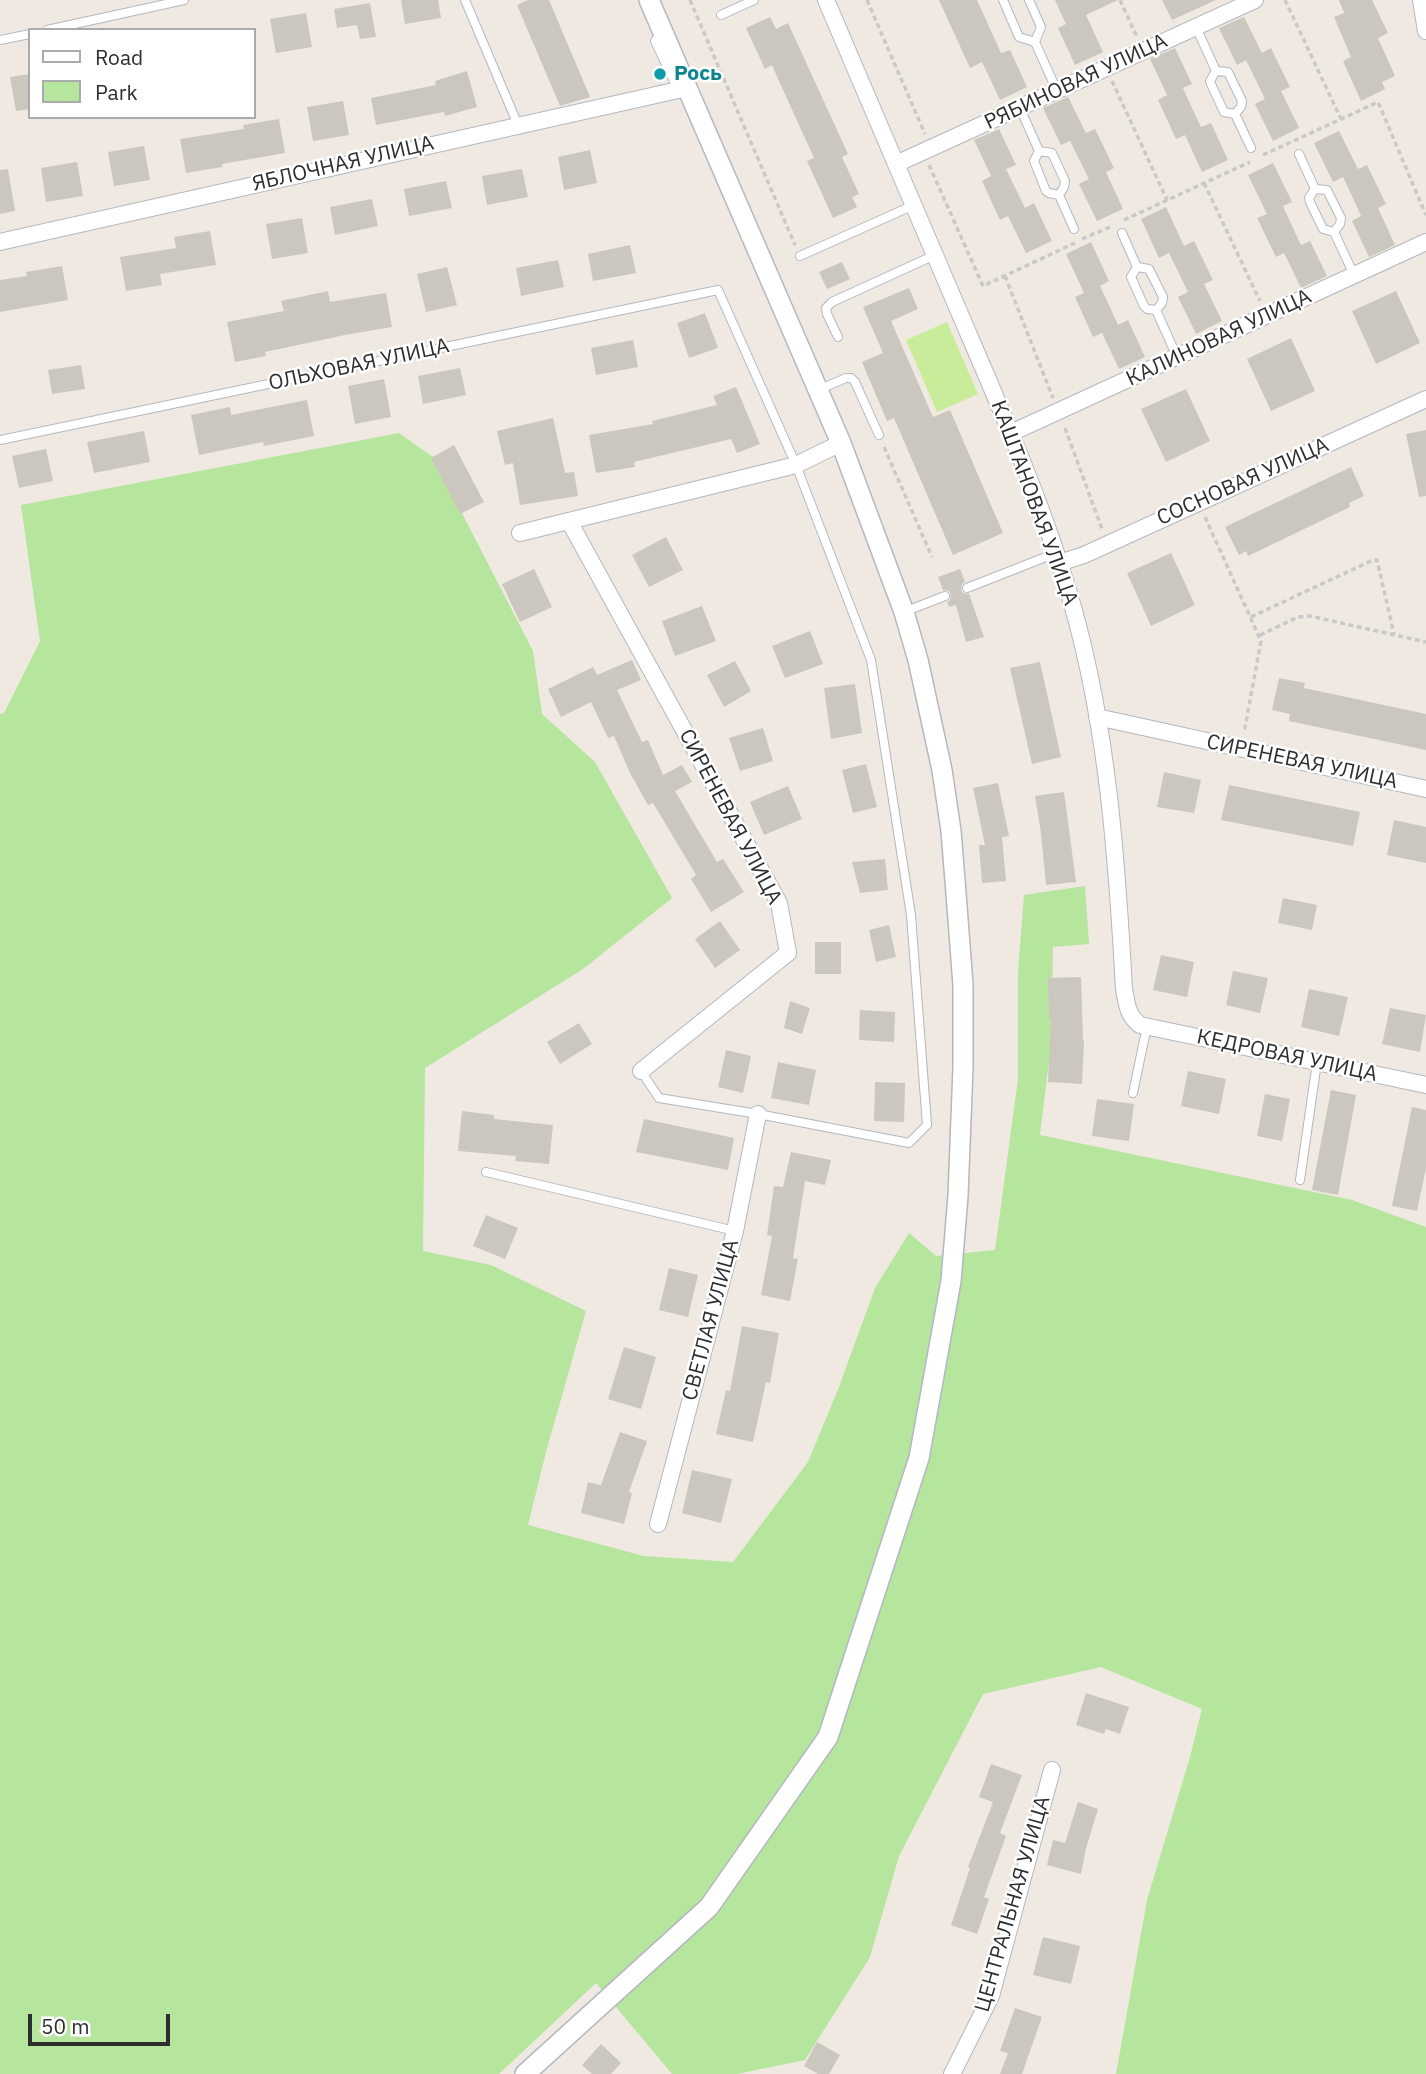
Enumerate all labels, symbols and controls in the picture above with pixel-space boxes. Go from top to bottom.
legend [28,28,256,119]
street label: РЯБИНОВАЯ УЛИЦА [981,29,1171,135]
text: Road [95,43,143,71]
place label: Рось [674,61,722,87]
marker: Рось [652,66,668,82]
text: Park [95,78,138,106]
street label: ЯБЛОЧНАЯ УЛИЦА [250,131,436,197]
street label: КАЛИНОВАЯ УЛИЦА [1122,284,1316,392]
street label: ОЛЬХОВАЯ УЛИЦА [266,334,452,396]
street label: КАШТАНОВАЯ УЛИЦА [985,397,1083,609]
street label: СОСНОВАЯ УЛИЦА [1153,433,1333,531]
street label: СИРЕНЕВАЯ УЛИЦА [673,725,787,909]
street label: СИРЕНЕВАЯ УЛИЦА [1204,729,1400,795]
street label: КЕДРОВАЯ УЛИЦА [1194,1025,1380,1087]
street label: СВЕТЛАЯ УЛИЦА [677,1237,745,1403]
street label: ЦЕНТРАЛЬНАЯ УЛИЦА [970,1793,1056,2015]
scale bar [32,2000,173,2044]
text: 50 m [41,2012,90,2040]

